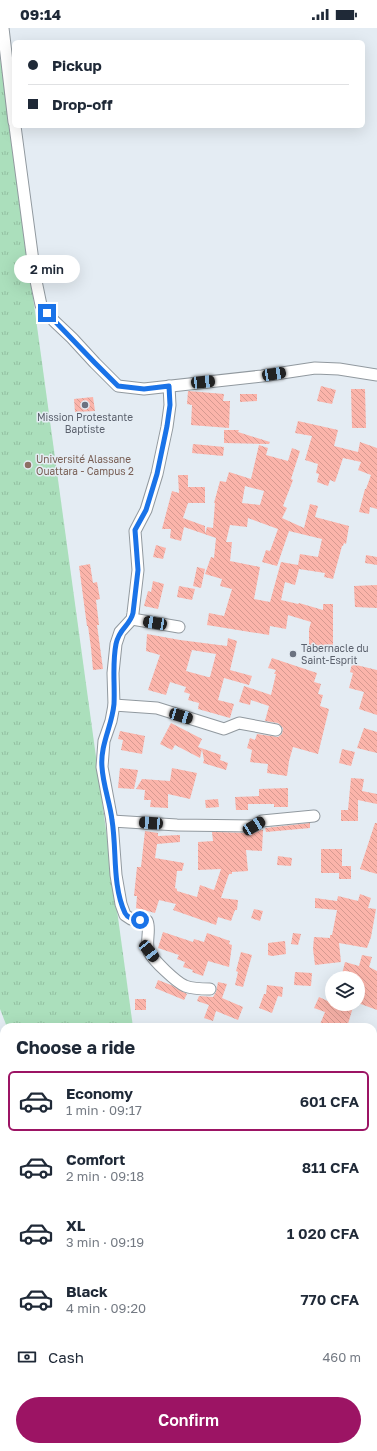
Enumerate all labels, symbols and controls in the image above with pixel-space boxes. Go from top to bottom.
text: 09:14 [20,5,61,23]
text: Pickup [52,56,102,74]
text: Drop-off [52,95,112,113]
callout: 2 min [14,255,80,283]
text: 2 min [30,261,64,277]
route end [38,304,56,322]
car [261,366,287,382]
car [190,375,216,389]
marker: Mission Protestante Baptiste [80,400,90,410]
place label: Mission Protestante Baptiste [37,411,133,435]
place label: Université Alassane Ouattara - Campus 2 [36,453,134,477]
marker: Université Alassane Ouattara - Campus 2 [23,460,33,470]
car [142,615,168,631]
place label: Tabernacle du Saint-Esprit [301,642,369,666]
marker: Tabernacle du Saint-Esprit [288,649,298,659]
car [168,707,194,725]
car [241,815,267,837]
car [139,816,163,830]
route start [131,911,149,929]
car [137,938,161,964]
map controls [325,971,365,1011]
button: layers [325,971,365,1011]
text: Choose a ride [16,1036,135,1058]
icon: car [18,1083,54,1119]
text: Economy [66,1084,133,1102]
text: 601 CFA [300,1092,359,1110]
text: 1 min · 09:17 [66,1102,142,1118]
icon: car [18,1149,54,1185]
text: Comfort [66,1150,125,1168]
text: 811 CFA [302,1158,359,1176]
text: 2 min · 09:18 [66,1168,144,1184]
icon: car [18,1215,54,1251]
text: XL [66,1216,85,1234]
text: 1 020 CFA [287,1224,359,1242]
text: 3 min · 09:19 [66,1234,144,1250]
icon: car [18,1281,54,1317]
text: Black [66,1282,108,1300]
text: 770 CFA [300,1290,359,1308]
text: 4 min · 09:20 [66,1300,146,1316]
icon: cash [16,1346,38,1368]
text: Cash [48,1348,84,1366]
text: 460 m [322,1349,361,1365]
button: Confirm [16,1397,361,1443]

